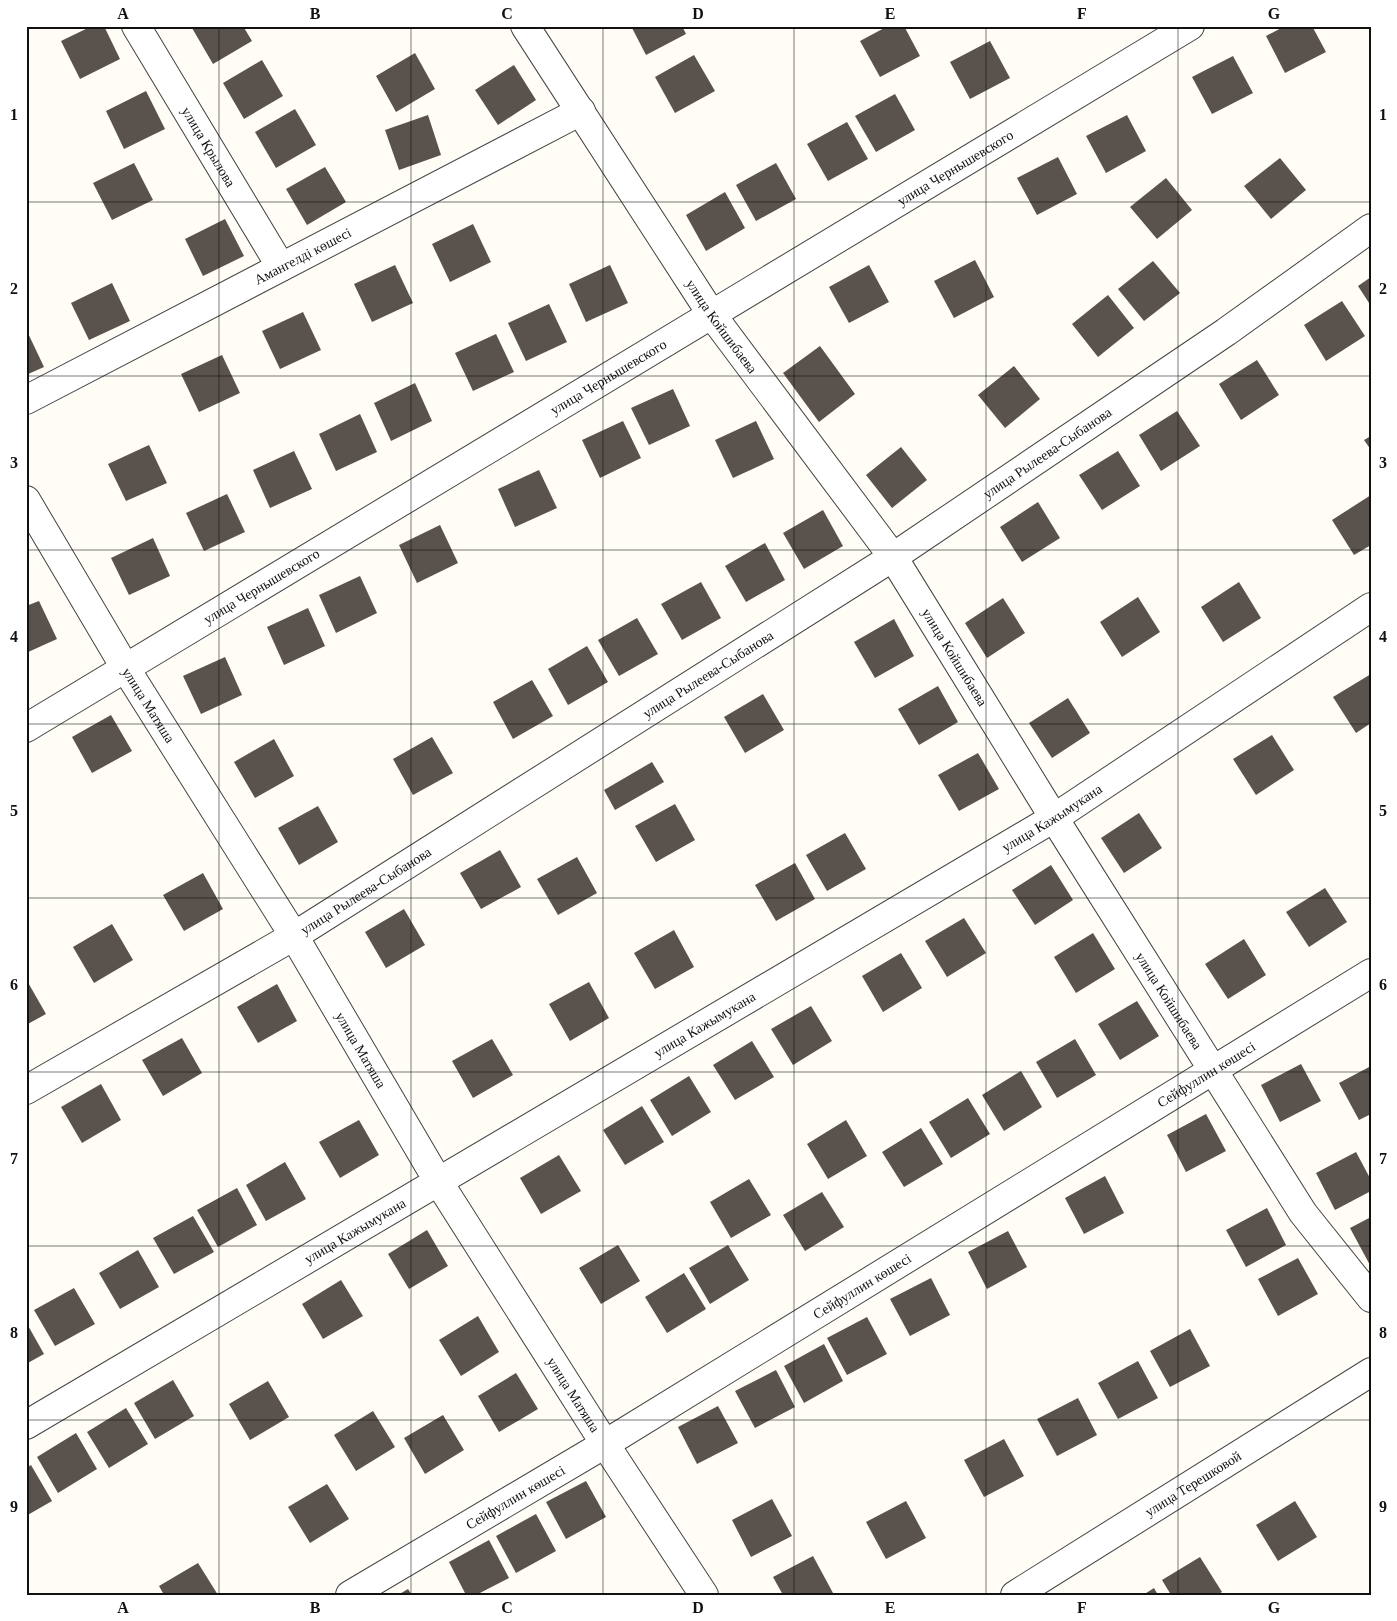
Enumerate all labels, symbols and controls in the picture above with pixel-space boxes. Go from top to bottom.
text: A [117,5,129,22]
text: B [310,5,321,22]
text: C [501,5,513,22]
text: D [692,5,704,22]
text: E [885,5,895,22]
text: F [1077,5,1087,22]
text: G [1268,5,1281,22]
street label: улица Крылова [179,104,238,190]
text: 1 [10,106,18,123]
text: 1 [1379,106,1387,123]
street label: улица Чернышевского [895,127,1016,209]
street label: Амангелді көшесі [252,225,354,288]
street label: улица Койшибаева [683,277,760,377]
text: 2 [10,280,18,297]
text: 2 [1379,280,1387,297]
street label: улица Чернышевского [548,337,669,418]
street label: улица Рылеева-Сыбанова [981,404,1115,502]
text: 3 [10,454,18,471]
text: 3 [1379,454,1387,471]
street label: улица Чернышевского [201,546,322,627]
street label: улица Койшибаева [919,606,990,709]
street label: улица Рылеева-Сыбанова [640,627,777,721]
text: 4 [10,628,18,645]
text: 4 [1379,628,1387,645]
street label: улица Матяша [119,665,178,746]
street label: улица Кажымукана [999,781,1105,855]
text: 5 [10,802,18,819]
text: 5 [1379,802,1387,819]
street label: улица Рылеева-Сыбанова [298,844,435,938]
street label: улица Койшибаева [1133,950,1205,1053]
text: 6 [10,976,18,993]
text: 6 [1379,976,1387,993]
street label: улица Кажымукана [651,989,759,1060]
street label: улица Матяша [332,1009,389,1092]
street label: Сейфуллин көшесі [1155,1039,1258,1111]
text: 7 [10,1150,18,1167]
text: 7 [1379,1150,1387,1167]
street label: улица Кажымукана [302,1195,409,1267]
street label: Сейфуллин көшесі [811,1251,914,1322]
text: 8 [10,1324,18,1341]
text: 8 [1379,1324,1387,1341]
street label: улица Матяша [544,1355,603,1436]
street label: улица Терешковой [1142,1448,1244,1520]
street label: Сейфуллин көшесі [463,1463,568,1533]
text: 9 [10,1498,18,1515]
text: 9 [1379,1498,1387,1515]
text: A [117,1599,129,1616]
text: B [310,1599,321,1616]
text: C [501,1599,513,1616]
text: D [692,1599,704,1616]
text: E [885,1599,895,1616]
text: F [1077,1599,1087,1616]
text: G [1268,1599,1281,1616]

